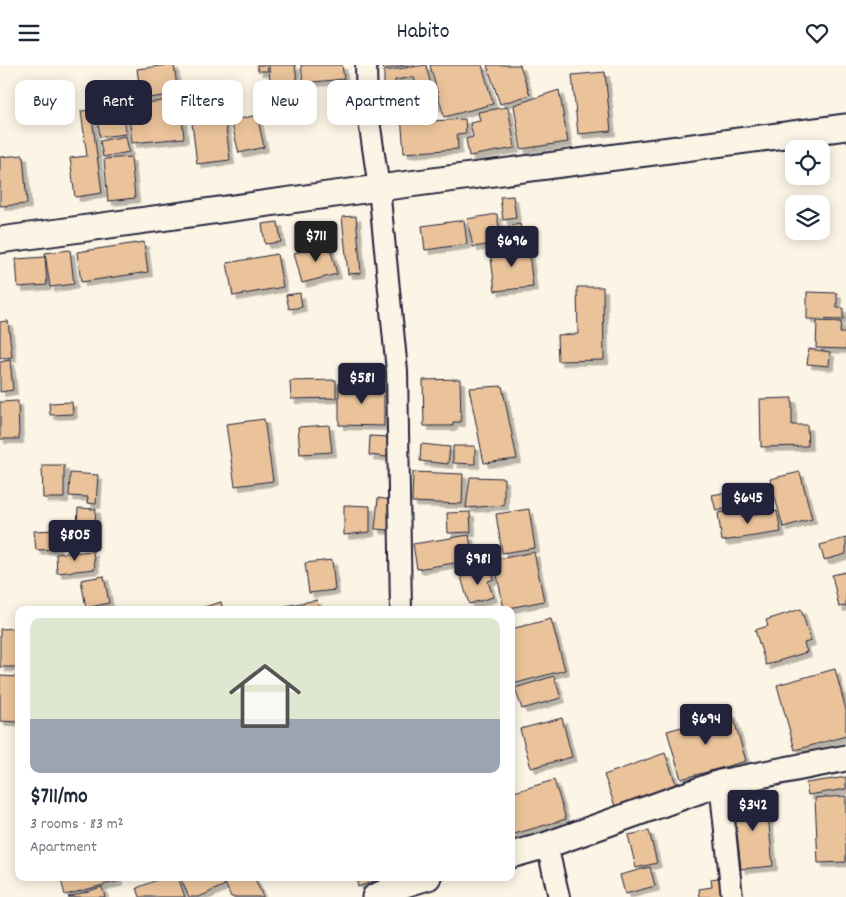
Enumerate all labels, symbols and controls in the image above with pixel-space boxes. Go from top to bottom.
text: Habito [396,17,450,48]
icon: menu [15,19,43,47]
icon: heart [803,19,831,47]
chip: Buy [15,80,75,125]
chip: Rent [85,80,152,125]
chip: Filters [162,80,243,125]
chip: New [253,80,317,125]
chip: Apartment [327,80,438,125]
map controls [785,140,830,240]
button: locate [785,140,830,185]
button: layers [785,195,830,240]
pin: $711 [286,221,346,263]
text: $711 [305,225,327,248]
pin: $696 [482,225,542,268]
text: $696 [496,230,528,253]
pin: $581 [332,363,392,405]
text: $581 [349,367,375,390]
pin: $645 [718,483,778,525]
text: $645 [733,487,763,510]
pin: $805 [45,519,105,562]
text: $805 [60,524,90,547]
pin: $981 [448,543,508,586]
text: $981 [465,548,491,571]
icon: home [220,651,310,741]
pin: $694 [676,703,736,746]
text: $694 [691,708,721,731]
text: $711/mo [30,783,88,813]
pin: $342 [723,789,783,832]
text: $342 [739,794,767,817]
text: 3 rooms · 83 m² [30,813,124,836]
text: Apartment [30,836,97,859]

